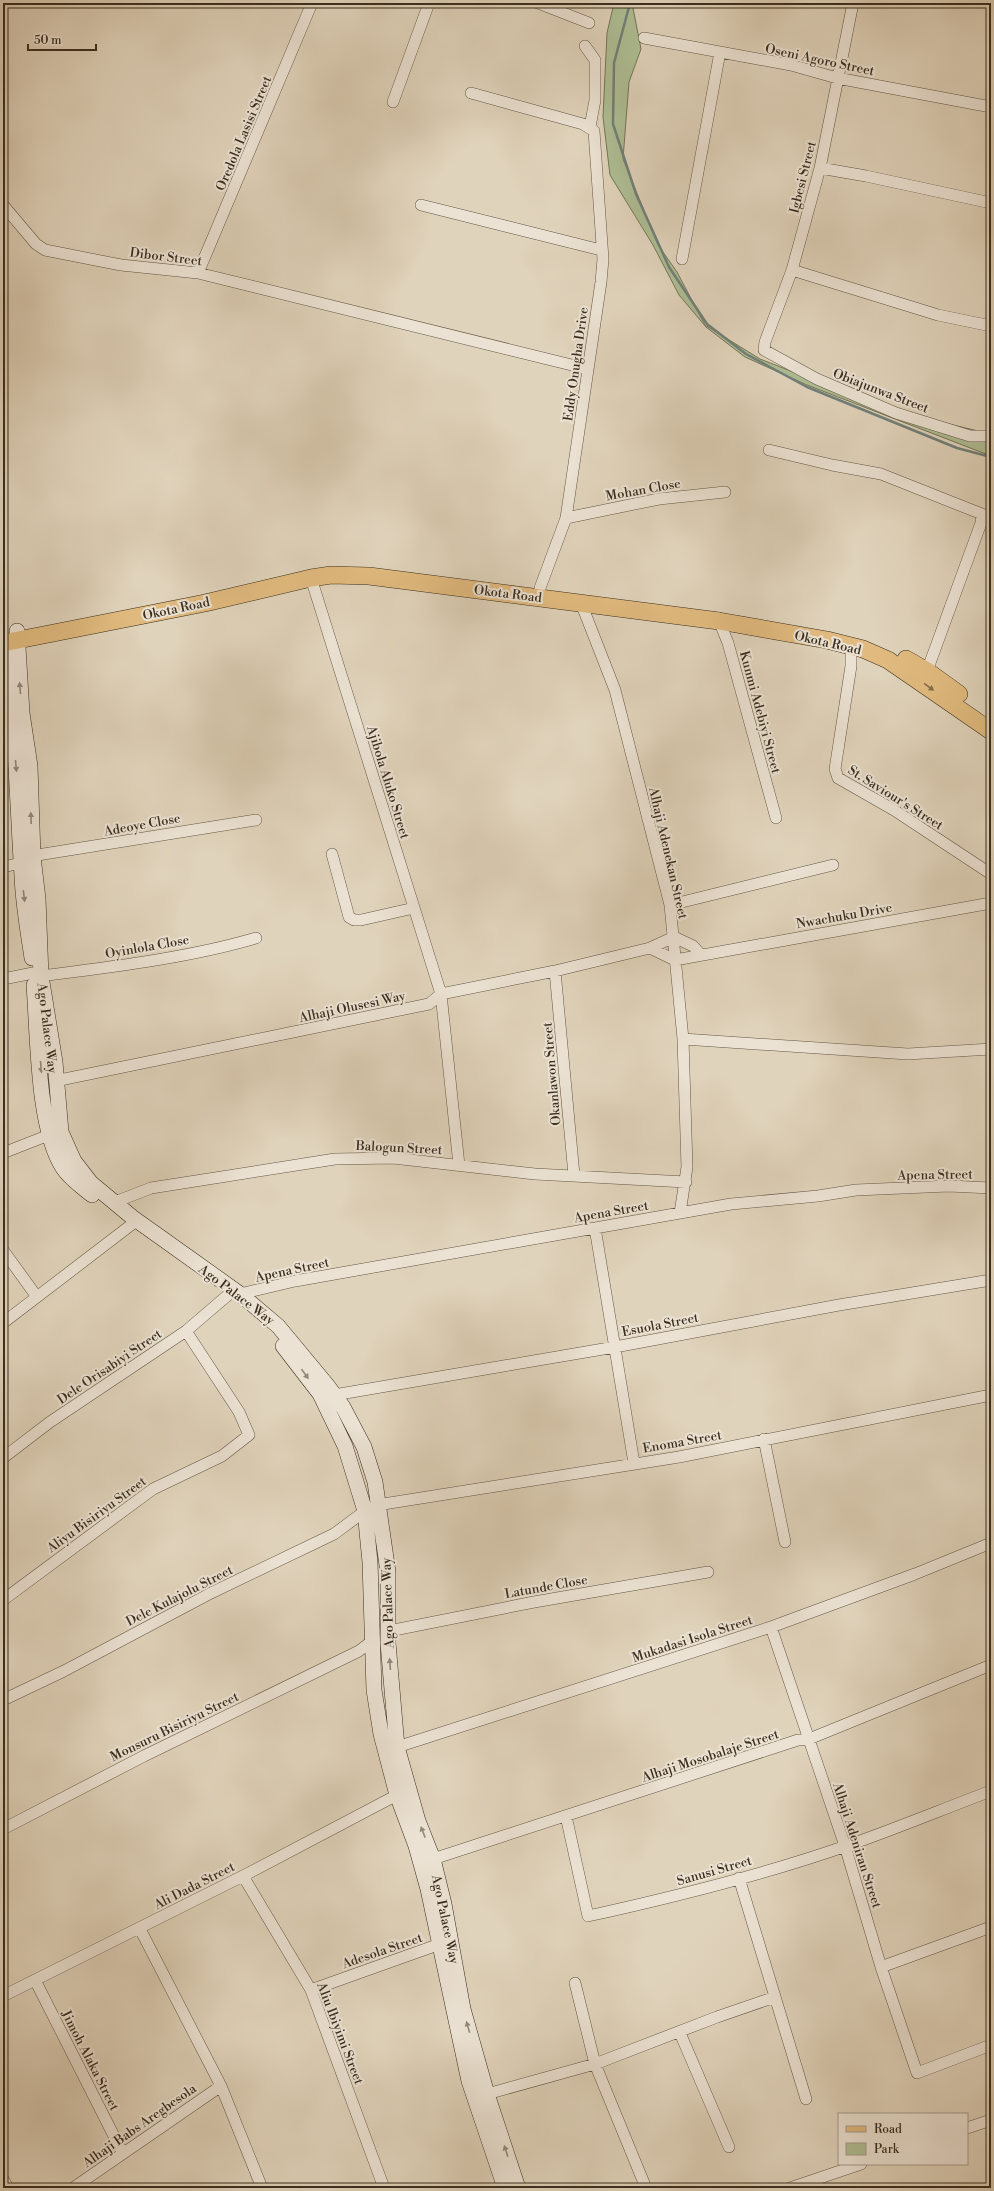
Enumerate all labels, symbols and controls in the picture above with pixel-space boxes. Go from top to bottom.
scale bar [28,26,96,52]
text: 50 m [34,33,62,48]
street label: Oseni Agoro Street [764,41,876,79]
street label: Oredola Lasisi Street [212,73,276,193]
street label: Igbesi Street [786,139,820,215]
street label: Dibor Street [129,245,203,269]
street label: Eddy Onugha Drive [560,306,592,422]
street label: Obiajunwa Street [830,365,931,417]
street label: Mohan Close [604,475,682,504]
street label: Okota Road [473,582,543,606]
street label: Okota Road [141,594,212,624]
street label: Okota Road [793,628,863,659]
street label: Kunmi Adebiyi Street [736,649,784,776]
one-way arrow [17,682,23,694]
one-way arrow [923,683,934,691]
street label: Ajibola Aluko Street [363,723,413,841]
one-way arrow [12,760,19,772]
street label: St. Saviour's Street [845,762,946,834]
street label: Alhaji Adenekan Street [645,785,691,921]
street label: Adeoye Close [102,810,182,840]
one-way arrow [28,811,34,824]
one-way arrow [21,890,27,902]
street label: Nwachuku Drive [795,900,894,932]
street label: Oyinlola Close [104,932,191,962]
street label: Ago Palace Way [33,981,61,1075]
street label: Alhaji Olusesi Way [297,988,408,1026]
street label: Okanlawon Street [539,1021,564,1126]
one-way arrow [37,1061,44,1073]
street label: Balogun Street [354,1138,443,1158]
street label: Apena Street [896,1166,973,1184]
street label: Apena Street [572,1197,650,1227]
street label: Apena Street [253,1254,331,1286]
street label: Ago Palace Way [195,1260,278,1329]
street label: Esuola Street [620,1310,700,1340]
street label: Dele Orisabiyi Street [54,1326,165,1408]
one-way arrow [301,1369,309,1379]
street label: Enoma Street [641,1427,723,1457]
street label: Aliyu Bisiriyu Street [43,1473,150,1557]
street label: Ago Palace Way [378,1557,398,1650]
street label: Dele Kulajolu Street [123,1562,236,1630]
street label: Latunde Close [503,1572,589,1602]
street label: Mukadasi Isola Street [630,1612,755,1666]
one-way arrow [386,1658,393,1670]
street label: Monsuru Bisiriyu Street [108,1689,242,1765]
street label: Alhaji Mosobalaje Street [639,1726,781,1786]
street label: Alhaji Adeniran Street [829,1780,885,1910]
one-way arrow [419,1826,425,1838]
street label: Sanusi Street [675,1853,754,1889]
street label: Ali Dada Street [151,1859,238,1914]
street label: Ago Palace Way [428,1872,462,1966]
street label: Adesola Street [339,1930,425,1973]
street label: Aliu Ibiyimi Street [313,1979,367,2087]
street label: Jimoh Alaka Street [57,2007,122,2114]
one-way arrow [465,2020,471,2032]
street label: Alhaji Babs Aregbesola [79,2080,200,2172]
legend [838,2113,968,2165]
text: Road [874,2122,902,2137]
text: Park [874,2142,900,2157]
one-way arrow [502,2145,508,2157]

